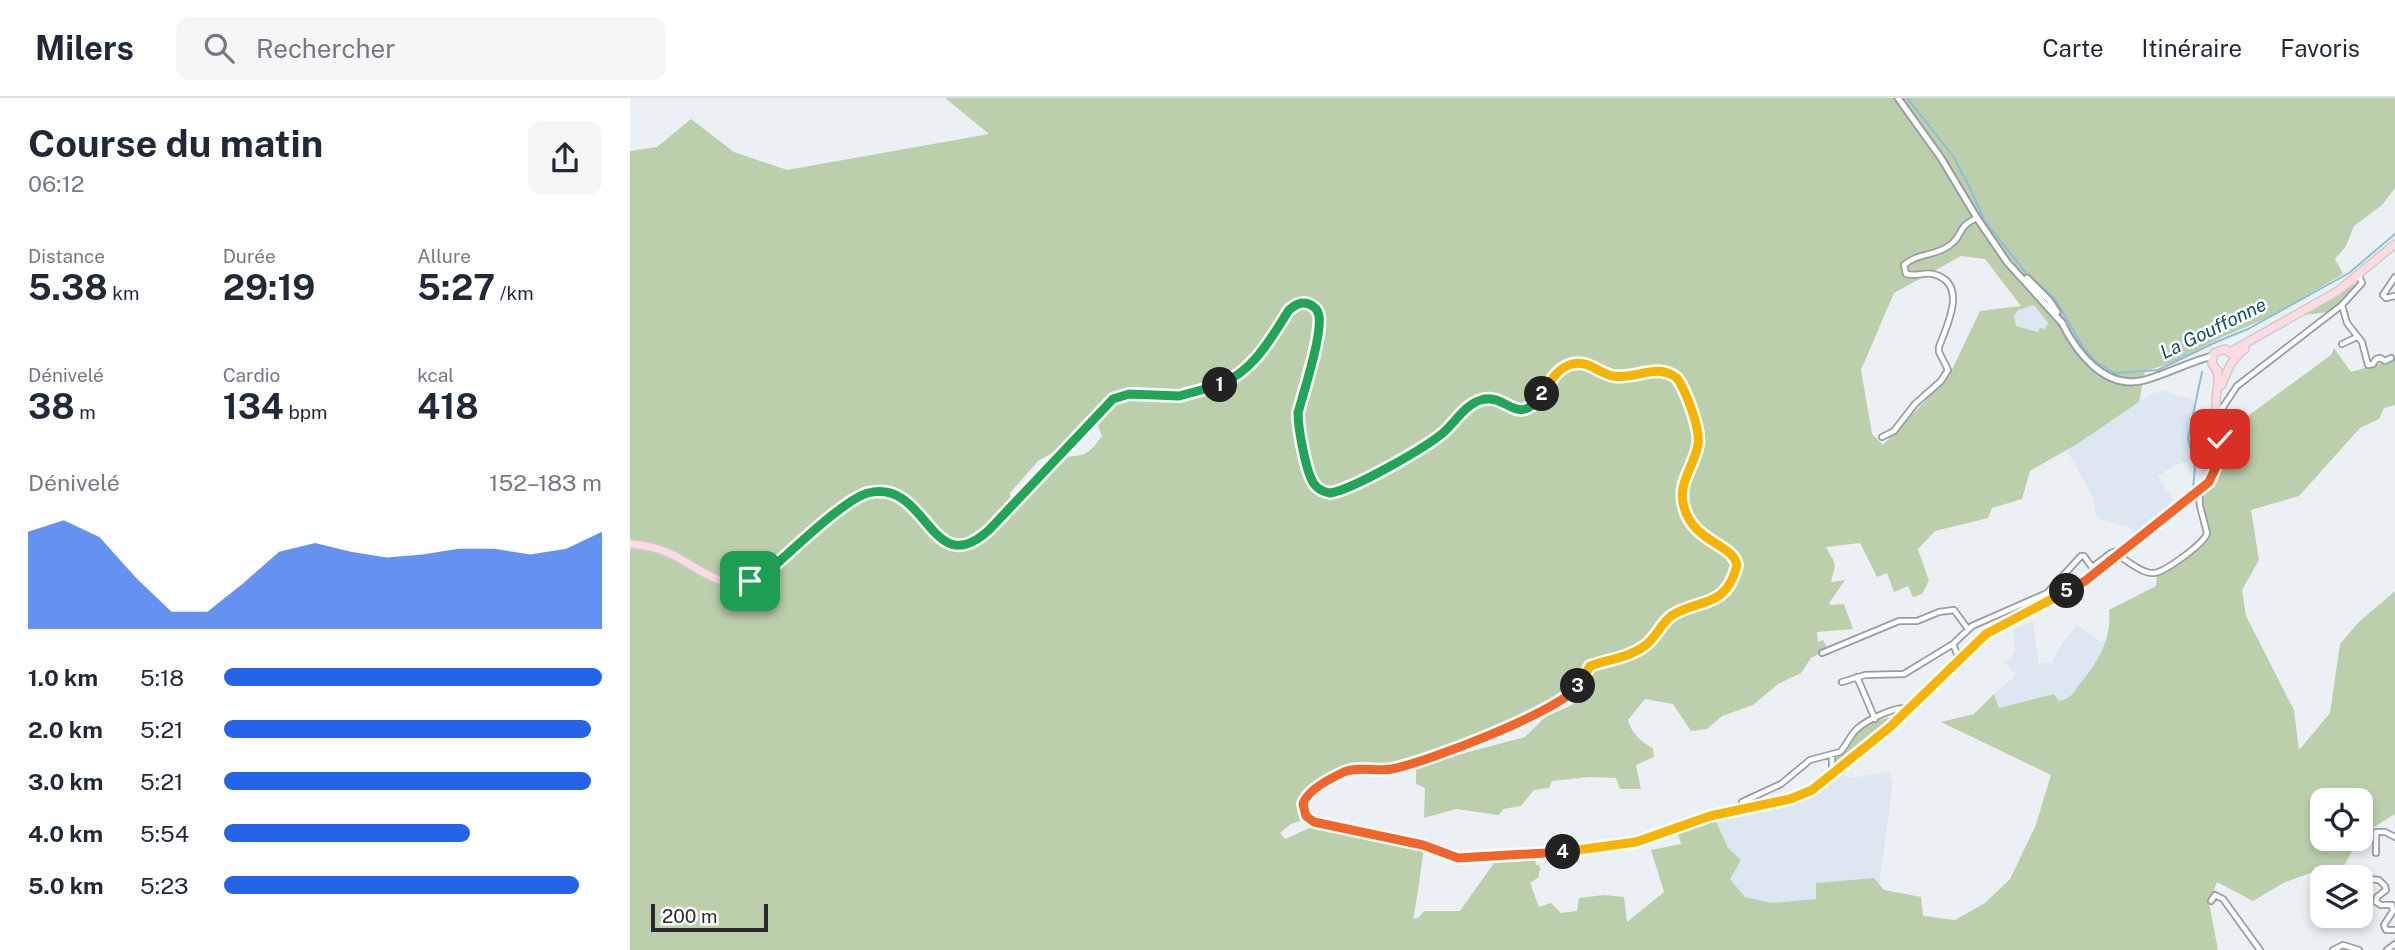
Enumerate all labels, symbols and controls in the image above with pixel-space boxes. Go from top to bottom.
search box [176,17,666,80]
text: Milers [35,29,134,67]
icon: search [200,29,238,67]
text: Rechercher [256,33,395,64]
text: Carte [2042,34,2104,62]
text: Itinéraire [2142,34,2242,62]
text: Favoris [2280,34,2360,62]
text: Course du matin [28,121,323,166]
button: share [528,121,602,195]
text: 06:12 [28,170,85,197]
text: Distance [28,245,105,267]
text: Durée [223,245,276,267]
text: Allure [417,245,471,267]
text: 5.38 [28,267,108,308]
text: 29:19 [223,267,315,308]
text: 5:27 [417,267,495,308]
text: km [108,282,139,304]
text: /km [495,282,534,304]
water label: La Gouffonne [2156,293,2270,363]
text: Dénivelé [28,364,104,386]
text: Cardio [223,364,280,386]
text: kcal [417,364,454,386]
pin: 1 [1202,368,1238,402]
text: 1 [1215,373,1224,395]
pin: 2 [1524,376,1560,412]
text: 2 [1535,382,1548,404]
text: 38 [28,386,75,427]
text: 134 [223,386,284,427]
text: 418 [417,386,479,427]
text: m [75,401,96,423]
text: bpm [284,401,327,423]
pin [2190,409,2250,469]
icon: check [2201,420,2239,458]
text: Dénivelé [28,469,120,496]
text: 152–183 m [489,469,602,496]
pin [720,551,780,611]
icon: arrive [731,562,769,600]
pin: 5 [2050,574,2084,608]
text: 5 [2060,579,2073,601]
text: 1.0 km [28,664,98,691]
text: 5:18 [140,664,184,691]
pin: 3 [1560,668,1595,704]
text: 3 [1571,674,1584,696]
text: 2.0 km [28,716,103,743]
text: 5:21 [140,716,183,743]
text: 3.0 km [28,768,103,795]
text: 5:21 [140,768,183,795]
map controls [2310,788,2373,928]
button: locate [2310,788,2373,851]
text: 4.0 km [28,820,103,847]
text: 5:54 [140,820,189,847]
pin: 4 [1546,834,1580,870]
text: 4 [1556,840,1569,862]
button: layers [2310,865,2373,928]
text: 5.0 km [28,872,104,899]
text: 5:23 [140,872,189,899]
scale bar [651,901,768,933]
text: 200 m [662,905,718,927]

